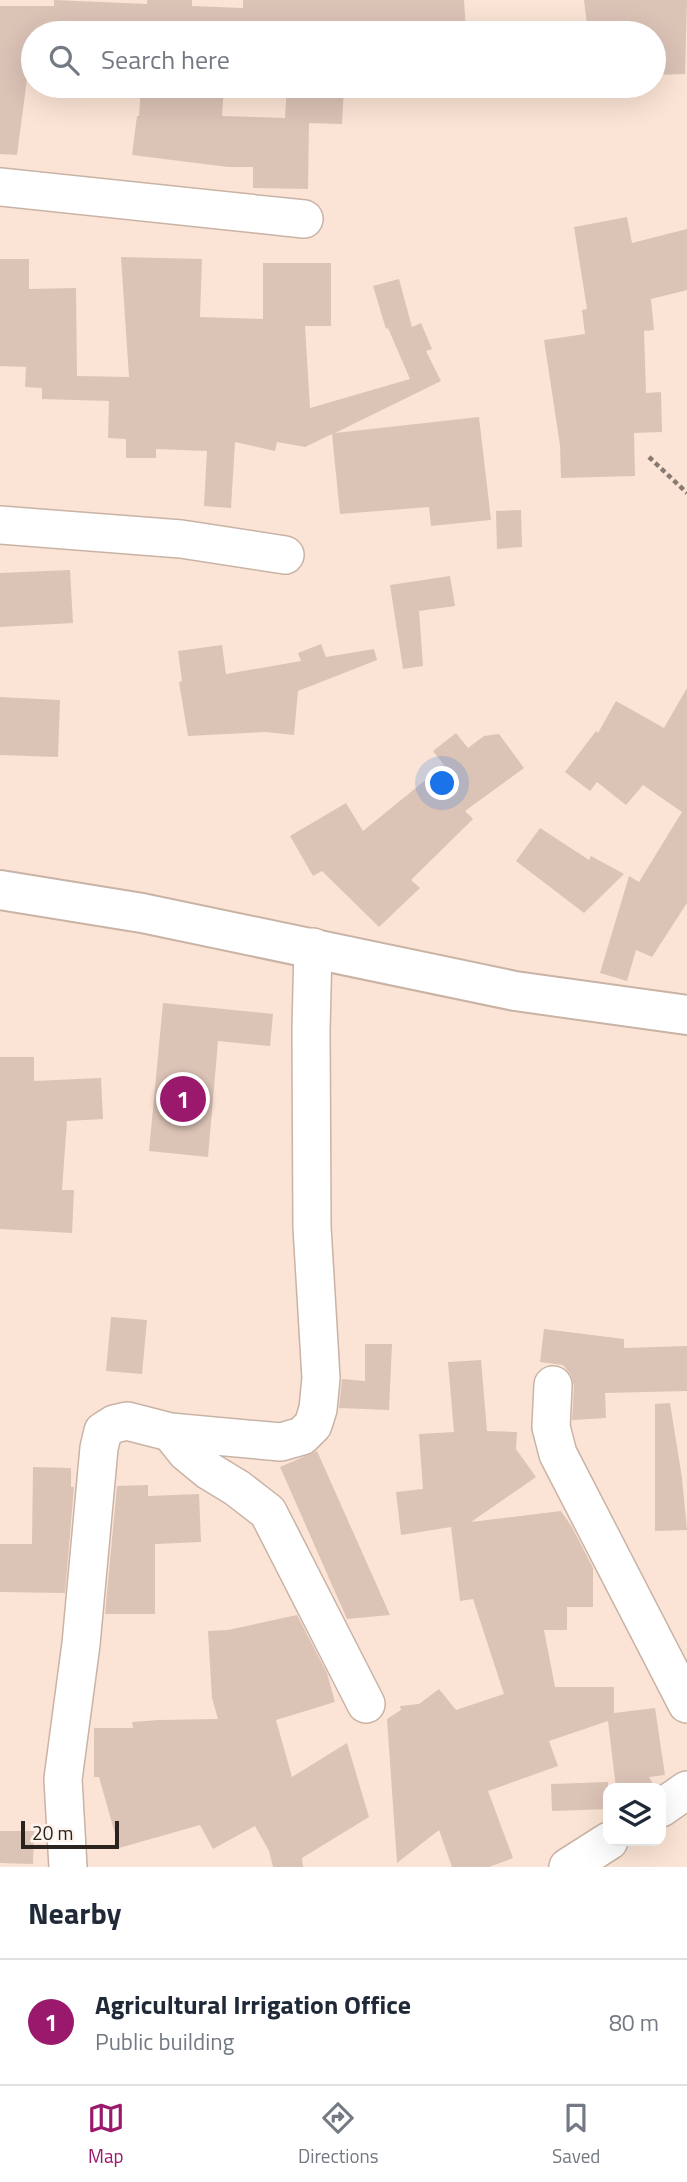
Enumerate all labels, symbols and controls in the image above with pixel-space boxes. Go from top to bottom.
search box [21,21,666,98]
text: Search here [101,40,230,79]
icon: search [45,41,83,79]
your location [425,766,459,800]
pin: 1 [160,1073,206,1125]
map controls [603,1783,666,1846]
button: layers [603,1783,666,1846]
scale bar [21,1818,119,1850]
text: 20 m [32,1818,73,1847]
text: Nearby [28,1890,121,1936]
text: Agricultural Irrigation Office [95,1985,411,2024]
text: 1 [45,2005,57,2040]
text: 80 m [609,2005,659,2040]
text: Public building [95,2024,234,2059]
tab: Map [87,2099,125,2170]
tab: Directions [298,2099,379,2170]
tab: Saved [552,2099,600,2170]

